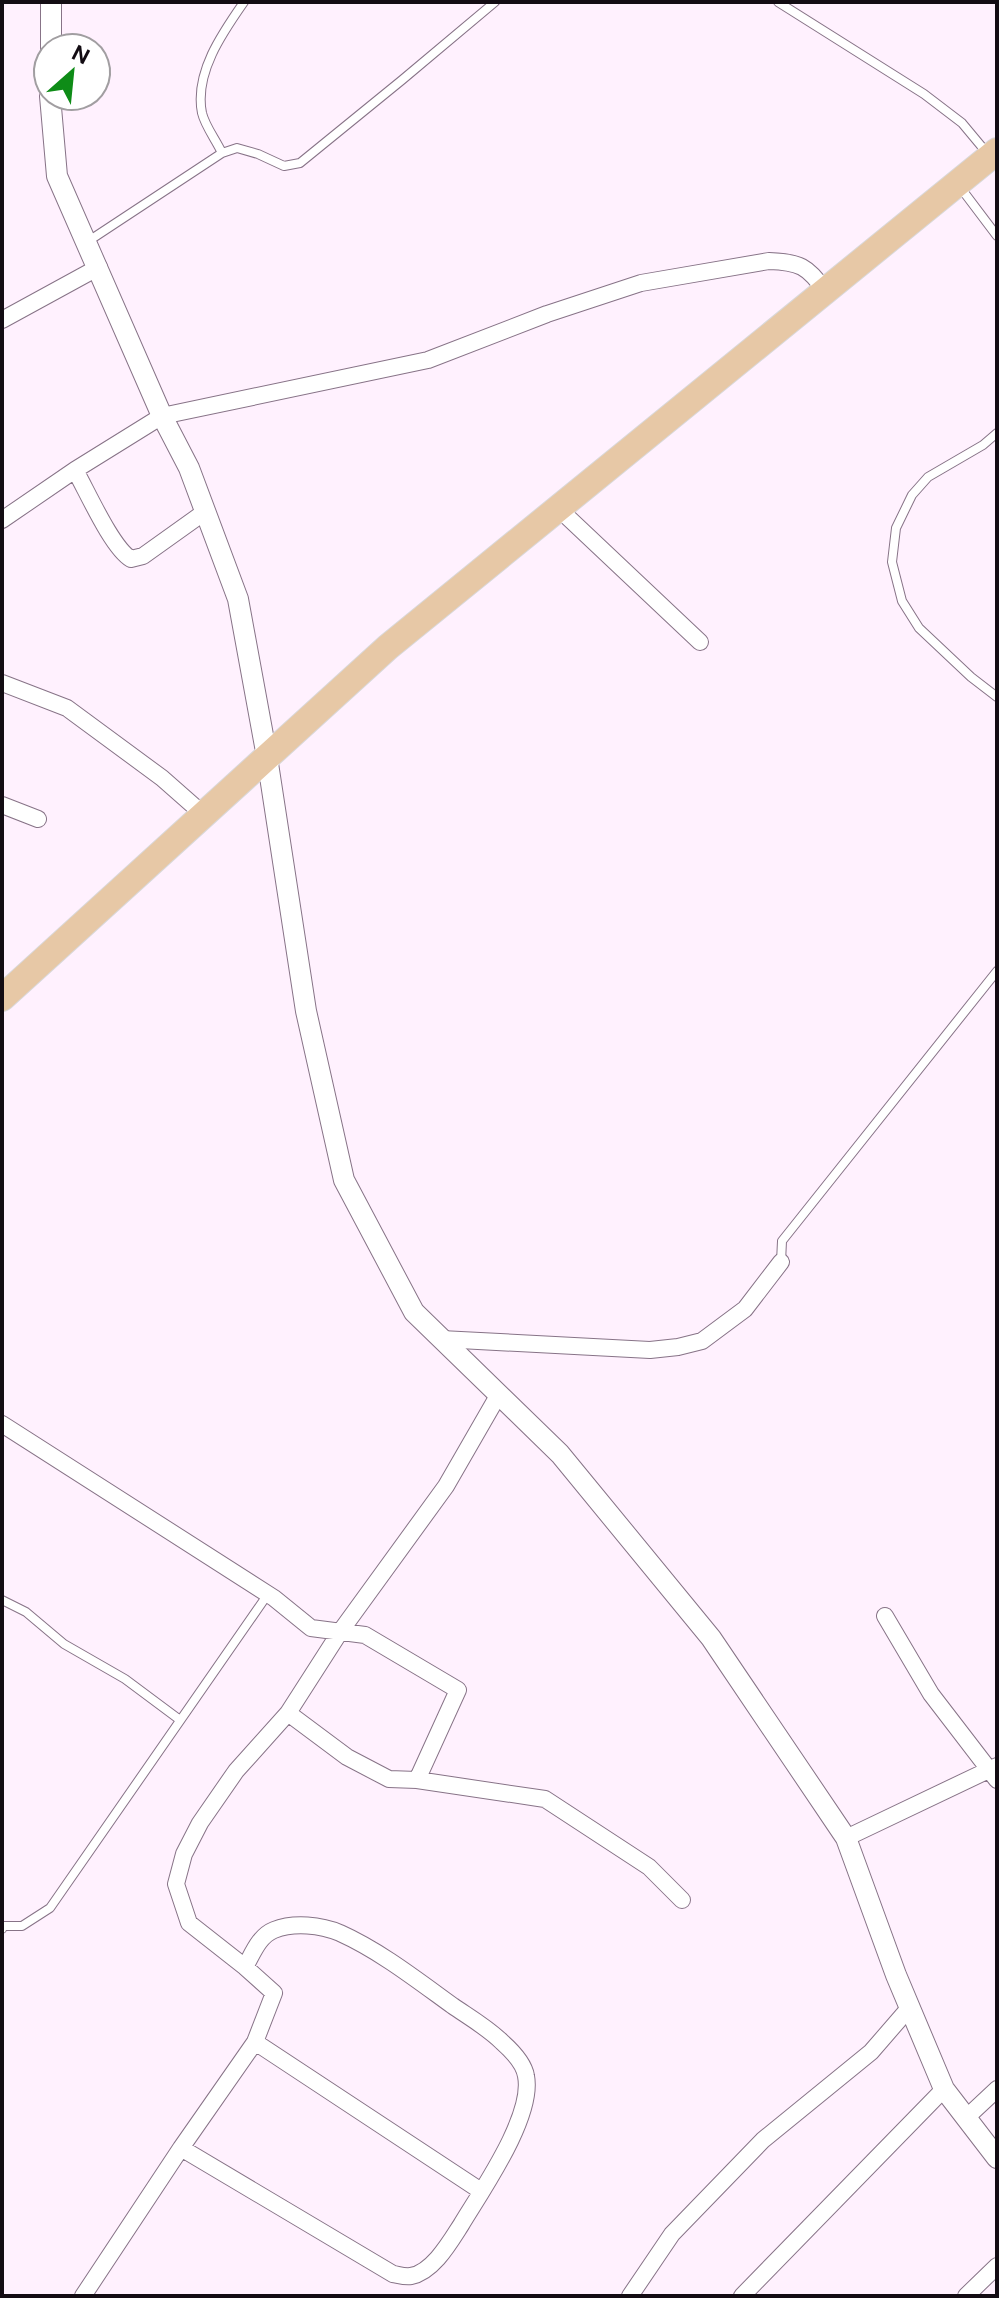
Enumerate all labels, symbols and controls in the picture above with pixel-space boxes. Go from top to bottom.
north arrow [32,32,112,112]
text: N [67,38,95,71]

